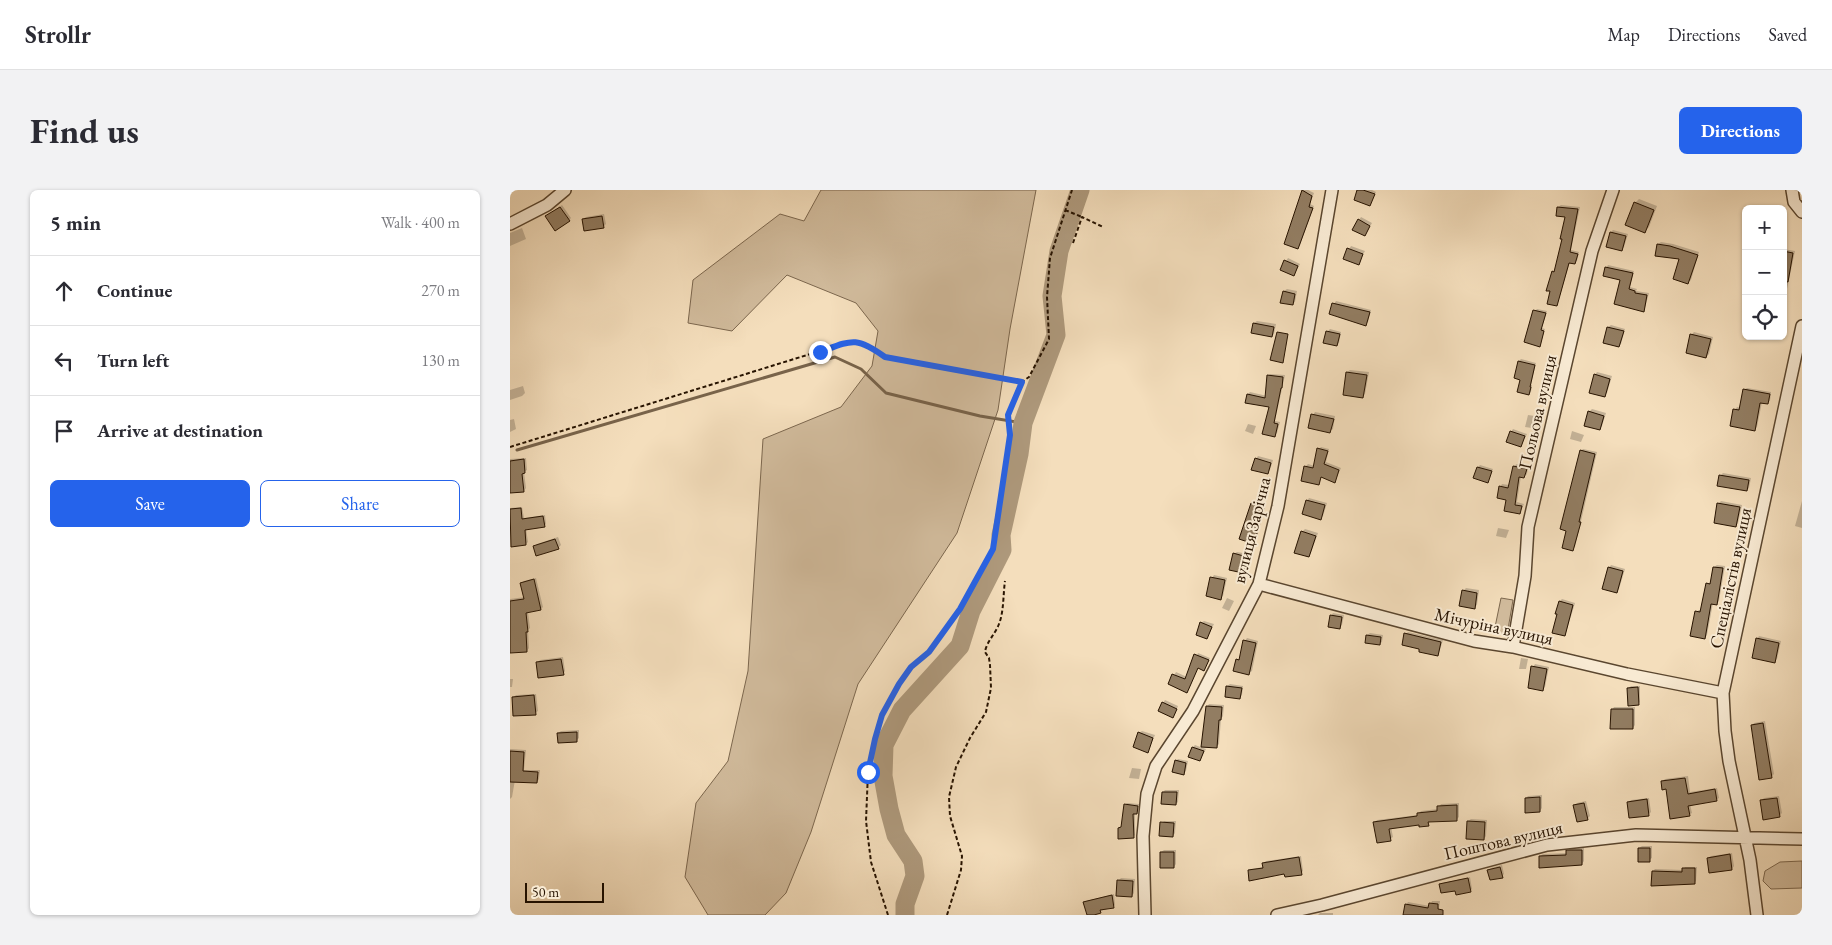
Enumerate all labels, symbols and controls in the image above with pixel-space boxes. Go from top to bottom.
text: Strollr [25,19,91,50]
text: Map [1608,23,1640,46]
text: Directions [1668,23,1740,46]
text: Saved [1768,23,1807,46]
button: Directions [1679,107,1802,154]
text: Find us [30,108,139,153]
map controls [1742,205,1787,340]
button: + [1742,205,1787,250]
text: 5 min [50,209,101,236]
text: Walk · 400 m [381,212,460,233]
button: − [1742,250,1787,295]
icon: ahead [50,277,78,305]
text: Continue [97,278,172,303]
text: 270 m [421,280,460,301]
button: locate [1742,295,1787,340]
route end [809,341,832,364]
icon: left [50,347,78,375]
text: Turn left [97,348,169,373]
text: 130 m [421,350,460,371]
street label: Польова вулиця [1513,352,1561,472]
icon: arrive [50,417,78,445]
text: Arrive at destination [97,418,263,443]
street label: вулиця Зарічна [1227,474,1275,585]
button: Save [50,480,250,527]
button: Share [260,480,460,527]
street label: Спеціалістів вулиця [1704,505,1756,651]
street label: Мічуріна вулиця [1433,602,1555,650]
route start [857,761,880,784]
street label: Поштова вулиця [1441,815,1565,865]
scale bar [525,880,604,903]
text: 50 m [532,883,559,901]

